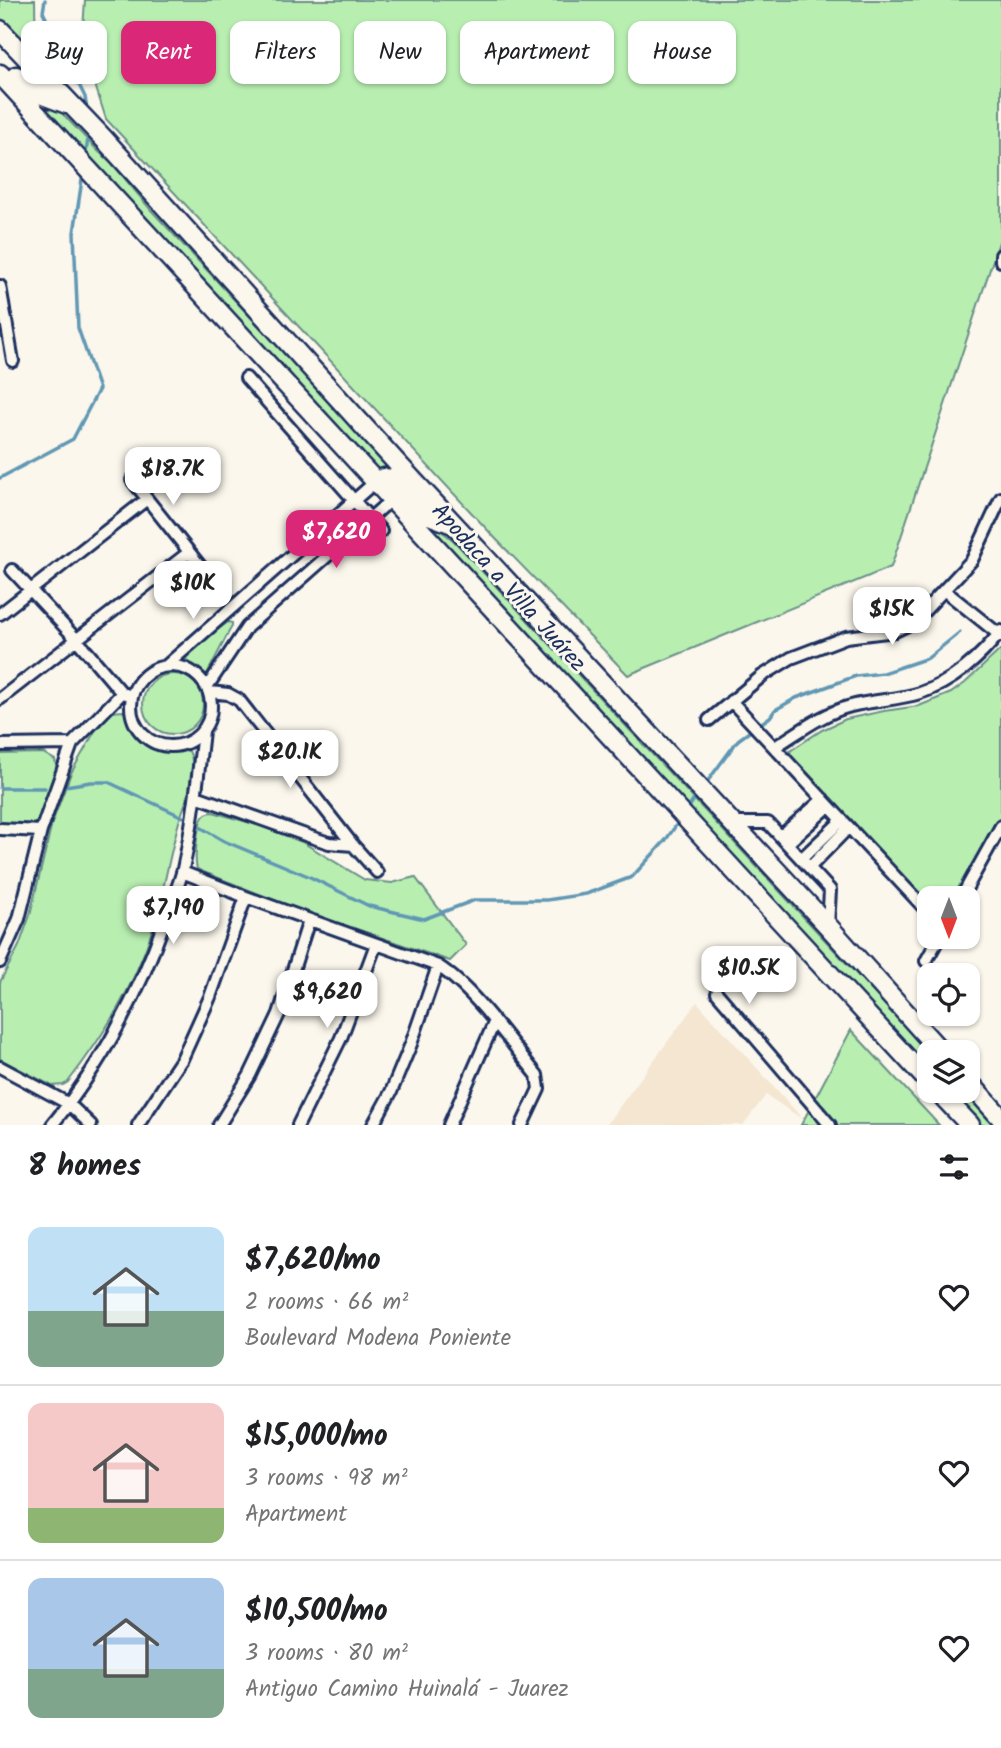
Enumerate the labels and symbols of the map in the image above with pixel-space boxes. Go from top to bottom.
pin: $18.7K [116,448,230,507]
street label: Apodaca a Villa Juárez [422,495,594,681]
pin: $7,620 [279,510,393,570]
pin: $10K [152,562,234,621]
pin: $15K [851,588,933,647]
pin: $20.1K [233,730,347,790]
pin: $7,190 [116,886,230,946]
north arrow [917,886,980,948]
pin: $10.5K [692,946,806,1006]
pin: $9,620 [270,970,384,1030]

